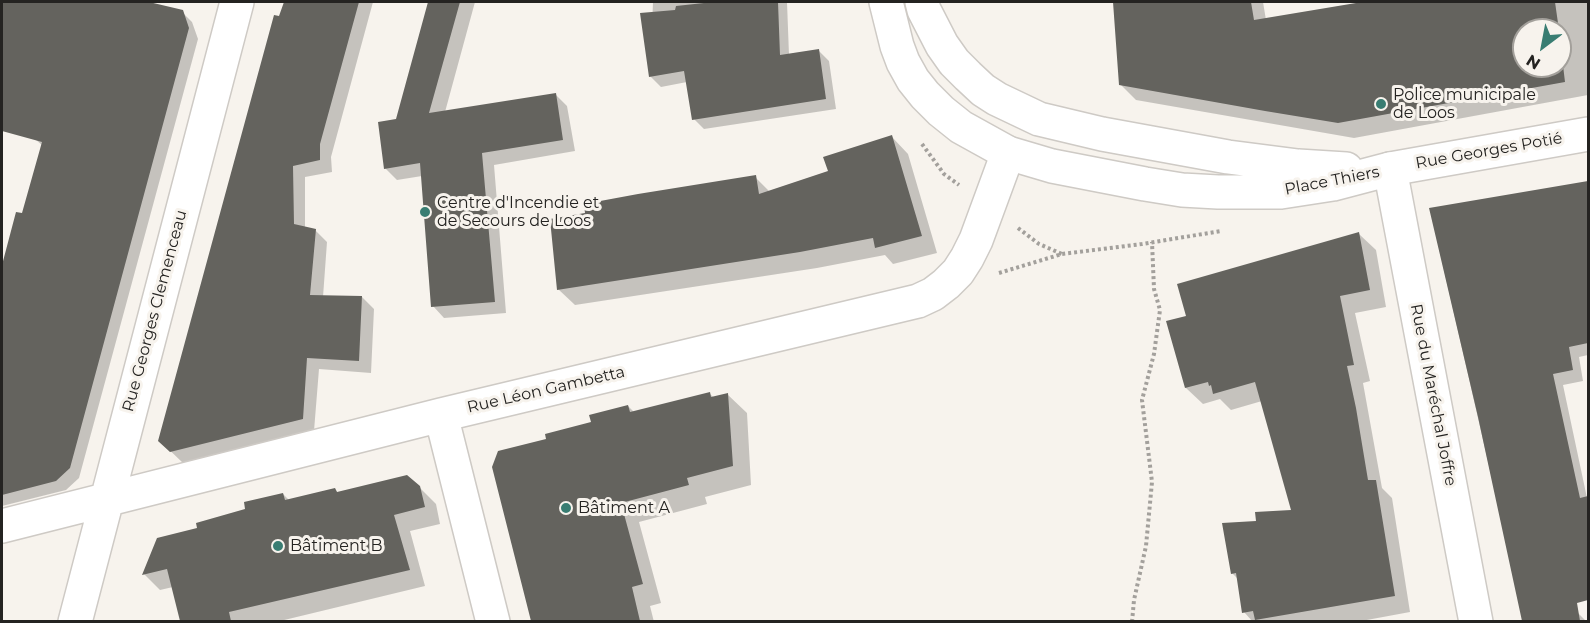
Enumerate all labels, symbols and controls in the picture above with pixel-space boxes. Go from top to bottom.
north arrow [1512,18,1572,78]
text: N [1523,51,1544,73]
place label: Police municipale de Loos [1393,85,1536,123]
marker: Police municipale de Loos [1374,97,1388,111]
street label: Rue Georges Potié [1414,129,1564,173]
street label: Place Thiers [1283,162,1381,200]
place label: Centre d'Incendie et de Secours de Loos [437,193,599,231]
marker: Centre d'Incendie et de Secours de Loos [418,205,432,219]
street label: Rue Georges Clemenceau [119,208,191,414]
street label: Rue du Maréchal Joffre [1406,302,1460,488]
street label: Rue Léon Gambetta [465,362,627,418]
place label: Bâtiment A [578,498,670,518]
marker: Bâtiment A [559,501,573,515]
place label: Bâtiment B [290,536,383,556]
marker: Bâtiment B [271,539,285,553]

